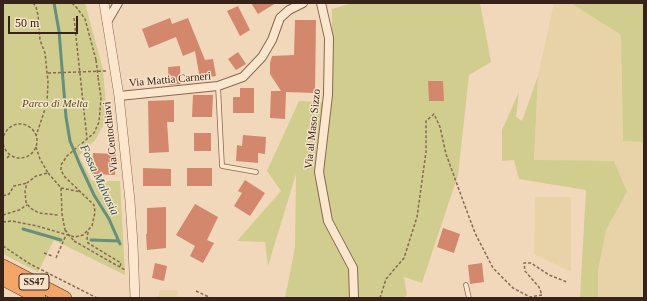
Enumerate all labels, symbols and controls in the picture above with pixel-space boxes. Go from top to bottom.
scale bar [10,8,80,34]
text: 50 m [15,16,39,30]
street label: Via Mattia Carneri [128,70,212,90]
street label: Via al Maso Sizzo [302,88,324,170]
park label: Parco di Melta [22,97,88,111]
street label: Via Centochiavi [101,101,121,173]
water label: Fossa Malvasia [76,142,122,218]
road number: SS47 [19,274,49,290]

